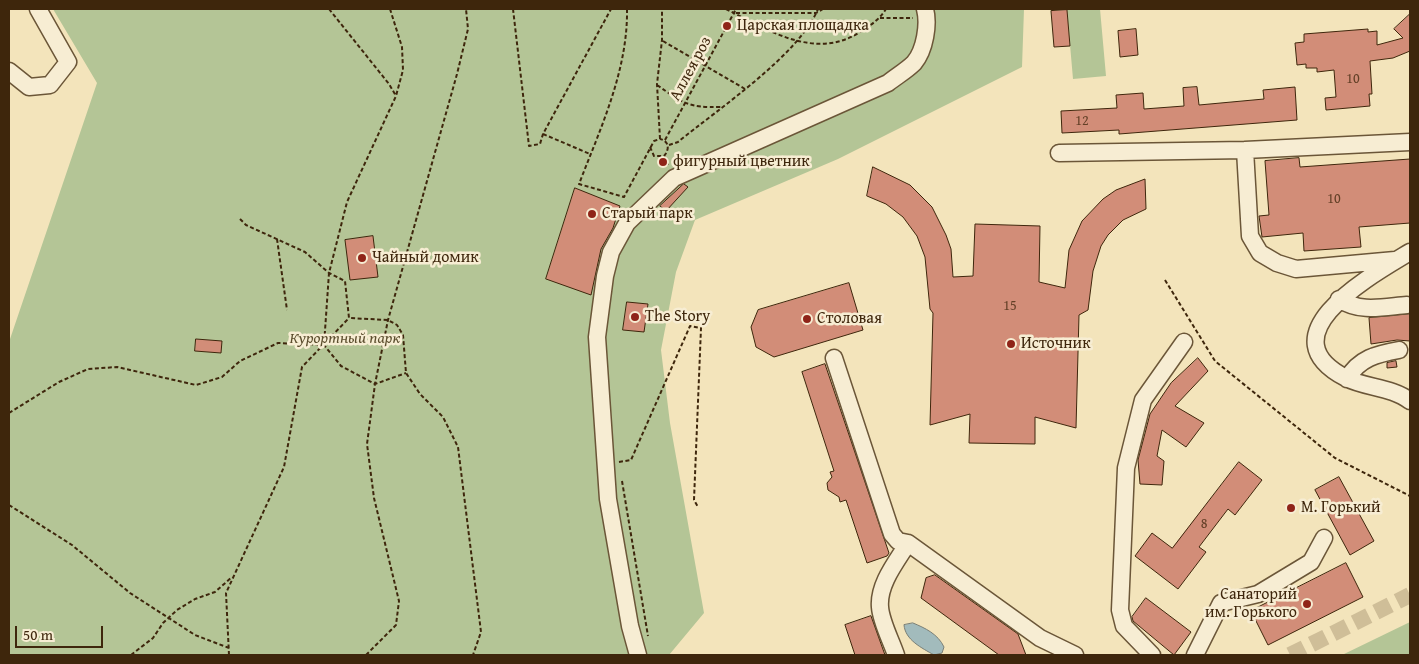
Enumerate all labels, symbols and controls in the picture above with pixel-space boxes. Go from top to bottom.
place label: Царская площадка [737,16,869,36]
marker: Царская площадка [721,20,733,32]
street label: Аллея роз [666,34,716,104]
house number: 10 [1346,71,1360,87]
house number: 12 [1075,113,1089,129]
place label: фигурный цветник [673,152,810,172]
marker: фигурный цветник [657,156,669,168]
house number: 10 [1327,191,1341,207]
place label: Старый парк [602,204,693,224]
marker: Старый парк [586,208,598,220]
place label: Чайный домик [372,248,479,268]
marker: Чайный домик [356,252,368,264]
house number: 15 [1003,298,1017,314]
place label: The Story [645,307,710,327]
place label: Столовая [817,309,882,329]
marker: The Story [629,311,641,323]
marker: Столовая [801,313,813,325]
park label: Курортный парк [290,329,400,349]
place label: Источник [1021,334,1090,354]
marker: Источник [1005,338,1017,350]
place label: М. Горький [1301,498,1380,518]
marker: М. Горький [1285,502,1297,514]
house number: 8 [1201,516,1207,532]
place label: Санаторий им. Горького [1205,585,1297,623]
marker: Санаторий им. Горького [1301,598,1313,610]
scale bar [18,616,105,648]
text: 50 m [23,624,53,645]

